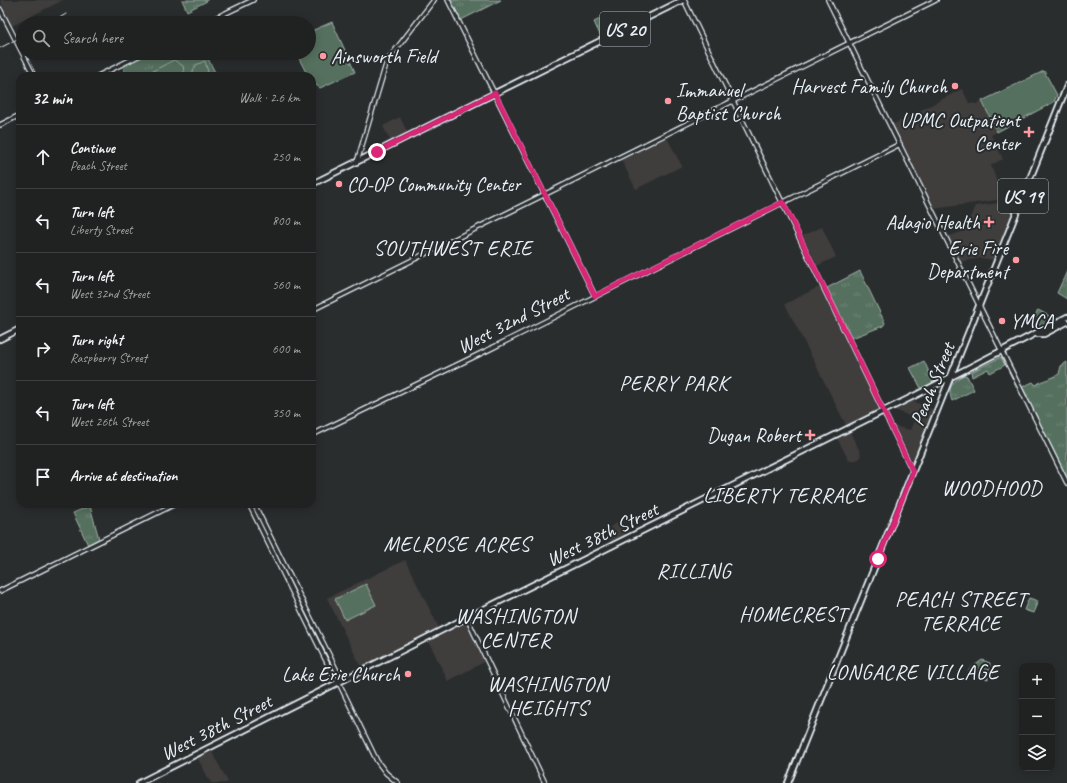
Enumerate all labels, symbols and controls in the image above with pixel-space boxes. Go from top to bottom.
road number: US 20 [600,12,650,46]
search box [16,16,316,60]
icon: search [30,27,52,49]
text: Search here [62,29,123,48]
place label: Ainsworth Field [331,44,440,69]
marker: Ainsworth Field [318,51,328,61]
place label: Harvest Family Church [791,74,948,99]
place label: Immanuel Baptist Church [676,78,782,126]
marker: Harvest Family Church [950,81,960,91]
text: 32 min [32,88,72,109]
text: Walk · 2.6 km [239,90,300,106]
marker: Immanuel Baptist Church [663,96,673,106]
place label: UPMC Outpatient Center [901,108,1022,156]
marker: UPMC Outpatient Center [1023,126,1035,138]
text: Continue [70,139,115,158]
route end [368,143,386,161]
icon: ahead [32,146,54,168]
text: 250 m [272,149,300,165]
text: Peach Street [70,158,127,174]
place label: CO-OP Community Center [347,172,522,197]
marker: CO-OP Community Center [334,179,344,189]
road number: US 19 [998,179,1048,213]
text: Turn left [70,203,113,222]
icon: left [32,210,54,232]
place label: Adagio Health [886,210,981,235]
text: 800 m [272,213,300,229]
marker: Adagio Health [983,216,995,228]
text: Liberty Street [70,222,133,238]
district label: SOUTHWEST ERIE [374,235,534,261]
place label: Erie Fire Department [927,236,1011,284]
marker: Erie Fire Department [1011,255,1021,265]
text: Turn left [70,267,113,286]
icon: left [32,274,54,296]
text: 560 m [272,277,300,293]
street label: West 32nd Street [453,280,575,359]
text: West 32nd Street [70,286,149,302]
place label: YMCA [1010,309,1054,334]
marker: YMCA [997,316,1007,326]
text: Turn right [70,331,123,350]
street label: Peach Street [904,337,961,429]
icon: right [32,338,54,360]
text: 600 m [272,341,300,357]
text: Raspberry Street [70,350,147,366]
district label: PERRY PARK [619,370,732,396]
text: Turn left [70,395,113,414]
icon: left [32,402,54,424]
text: 350 m [272,405,300,421]
text: West 26th Street [70,414,149,430]
place label: Dugan Robert [707,423,803,448]
marker: Dugan Robert [804,429,816,441]
icon: arrive [32,466,54,488]
text: Arrive at destination [70,467,177,486]
district label: WOODHOOD [942,475,1043,501]
district label: LIBERTY TERRACE [703,482,869,508]
street label: West 38th Street [542,496,664,572]
district label: MELROSE ACRES [383,531,533,557]
route start [869,550,887,568]
district label: RILLING [657,558,733,584]
district label: PEACH STREET TERRACE [895,586,1030,636]
district label: HOMECREST [739,601,850,627]
district label: WASHINGTON CENTER [456,603,579,653]
district label: LONGACRE VILLAGE [827,659,1001,685]
place label: Lake Erie Church [282,662,401,687]
map controls [1019,663,1055,771]
button: + [1019,663,1055,699]
marker: Lake Erie Church [403,669,413,679]
district label: WASHINGTON HEIGHTS [488,671,611,721]
street label: West 38th Street [157,688,278,766]
button: − [1019,699,1055,735]
button: layers [1019,735,1055,771]

